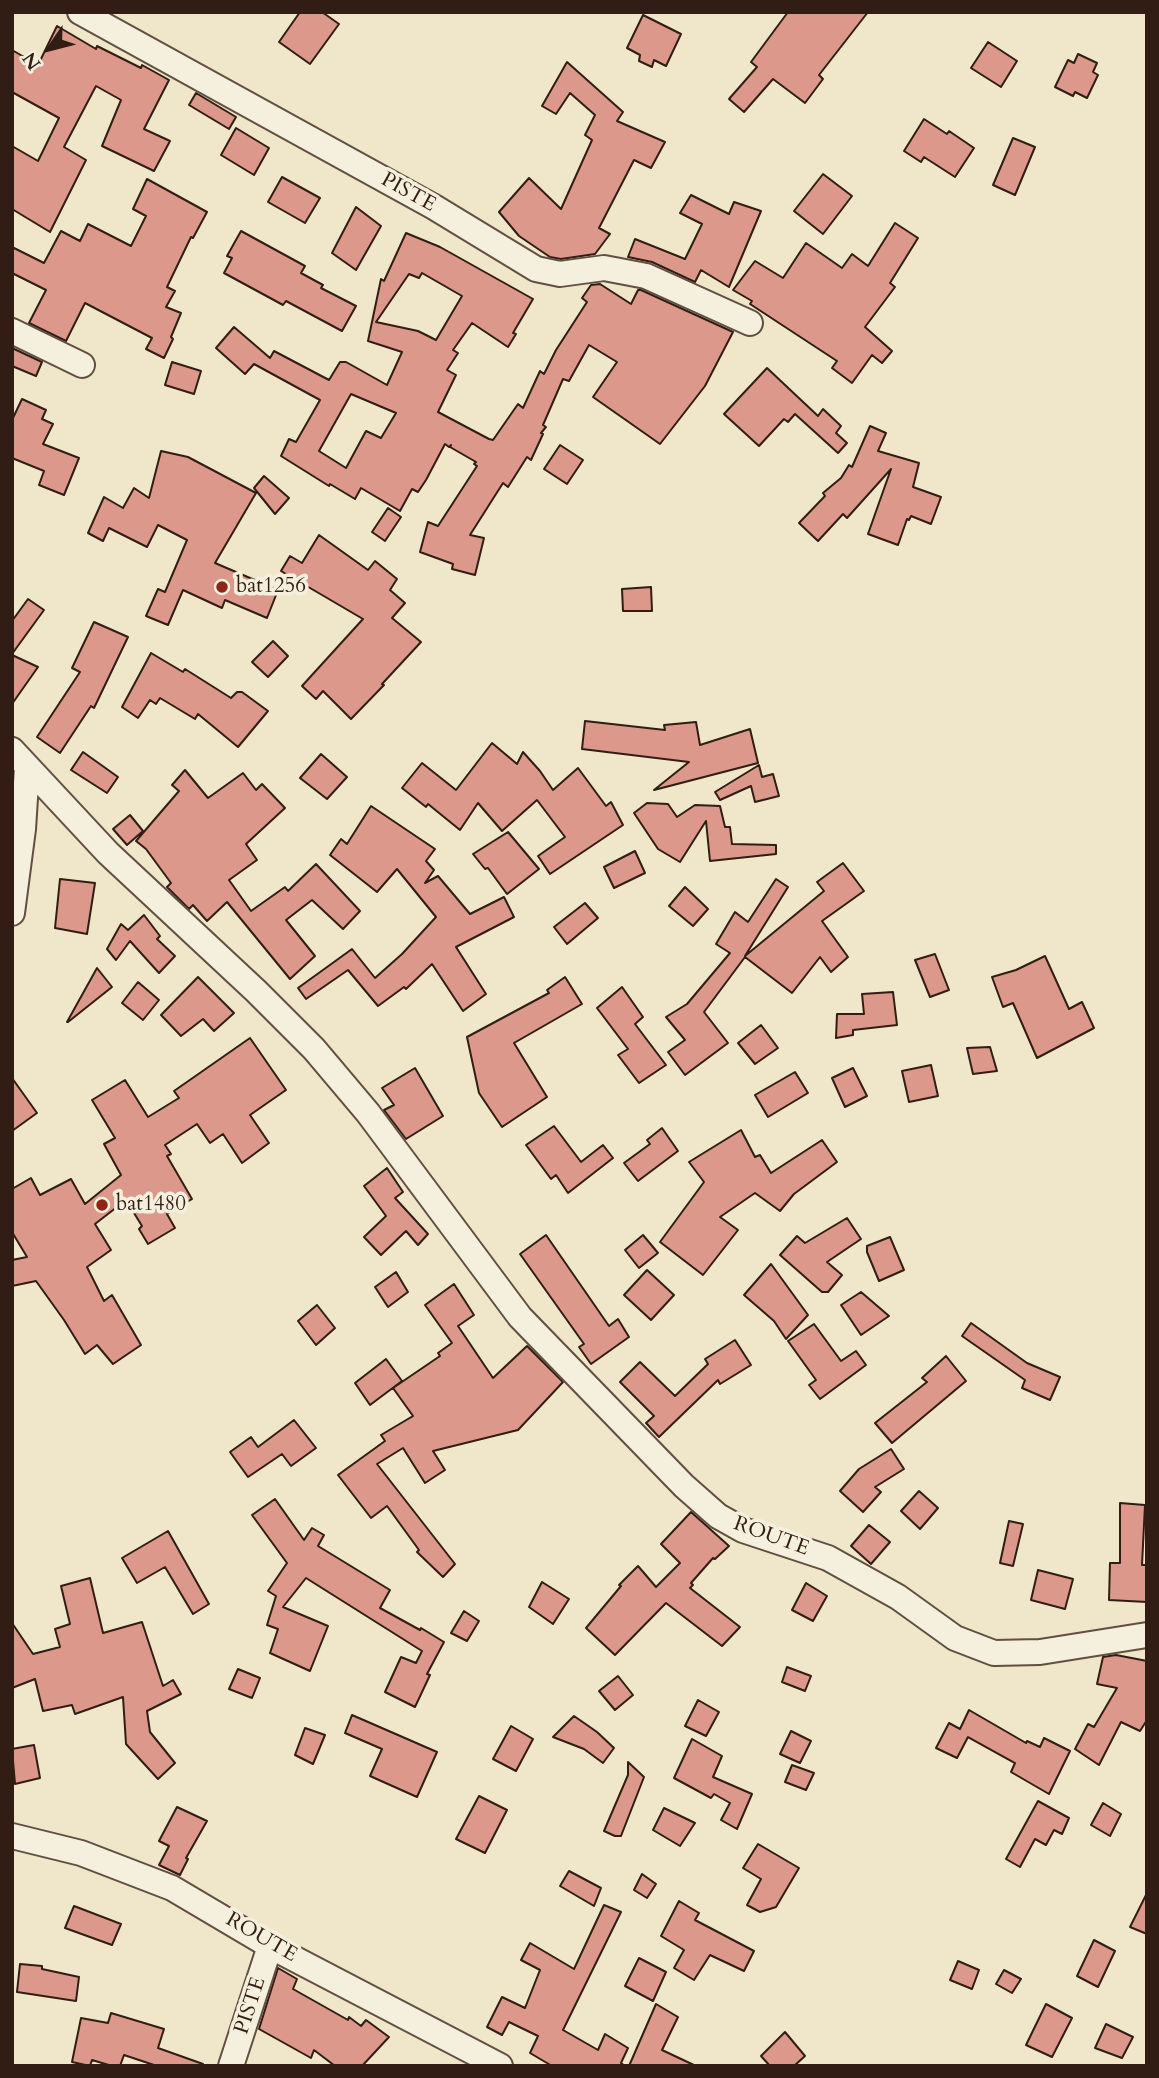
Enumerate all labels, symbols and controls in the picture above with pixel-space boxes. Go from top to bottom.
north arrow [14,14,84,84]
text: N [16,47,47,75]
street label: PISTE [376,168,440,218]
place label: bat1256 [236,574,306,600]
marker: bat1256 [214,579,230,595]
place label: bat1480 [116,1192,186,1218]
marker: bat1480 [94,1197,110,1213]
street label: ROUTE [730,1512,812,1562]
street label: ROUTE [221,1908,301,1968]
street label: PISTE [230,1974,272,2038]

